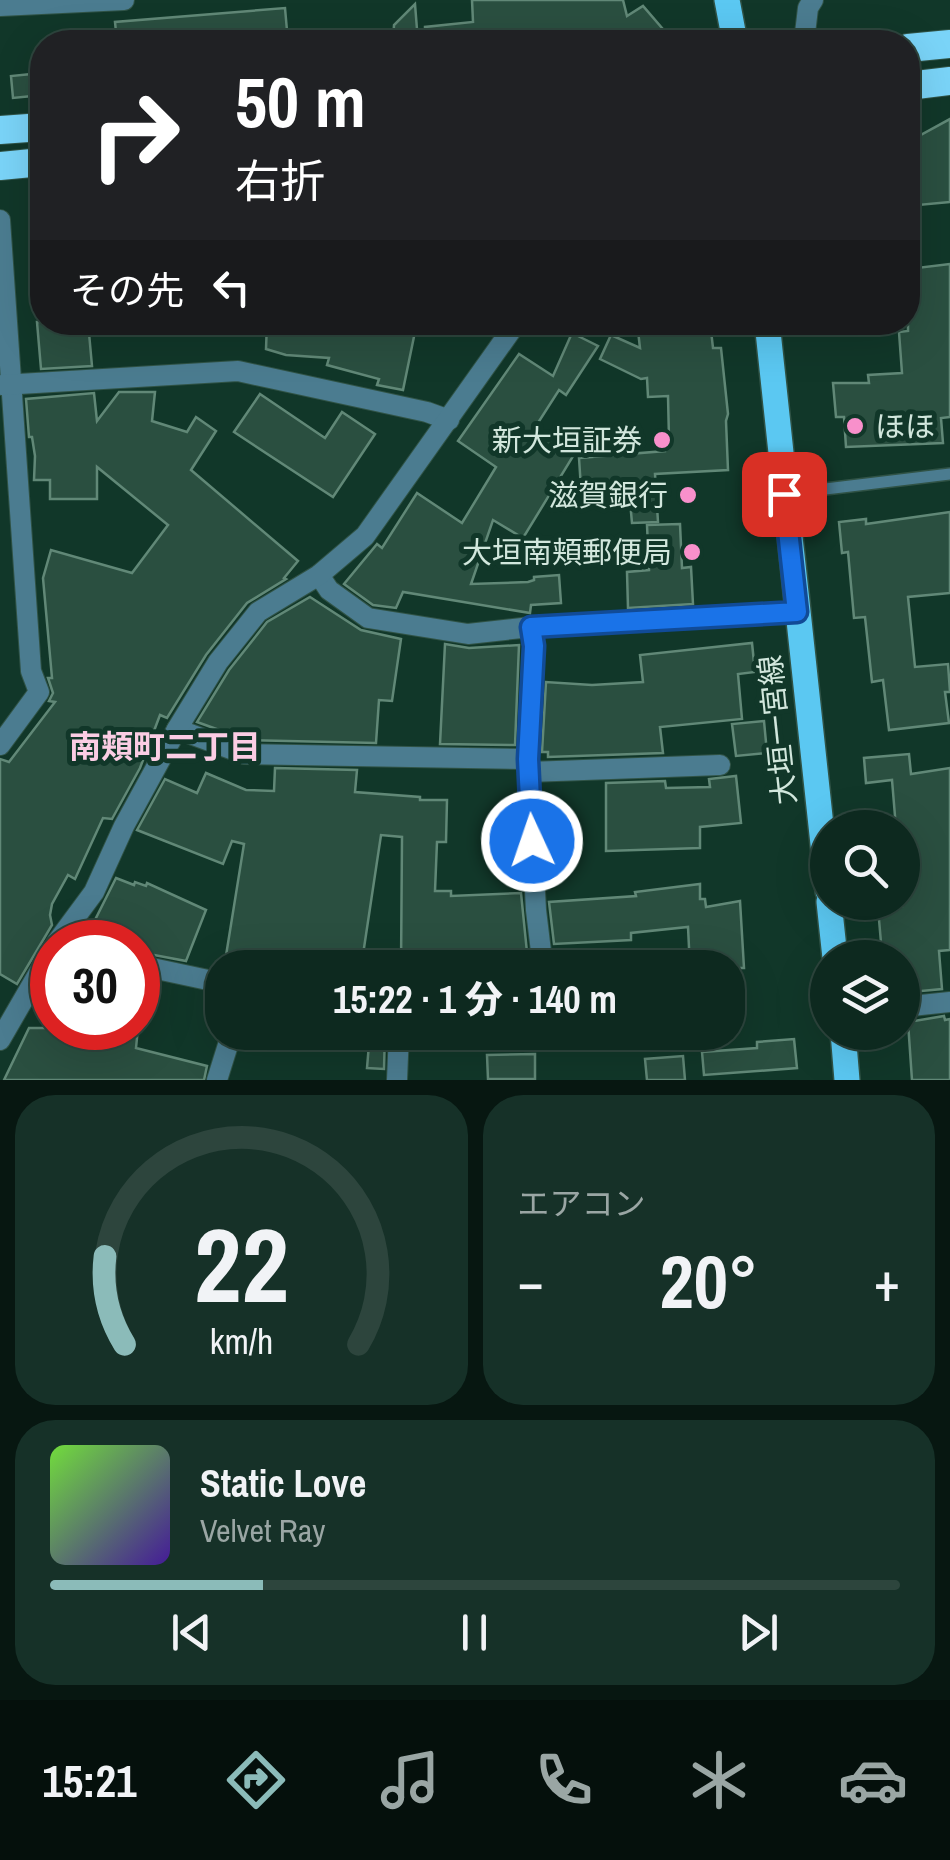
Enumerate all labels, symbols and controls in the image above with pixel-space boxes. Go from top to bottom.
text: 50 m [235,55,366,149]
icon: right [70,70,200,200]
text: 右折 [235,150,325,211]
icon: left [204,260,259,315]
text: その先 [70,265,184,316]
place label: ほほ [875,406,935,446]
marker: ほほ [844,415,866,437]
place label: 新大垣証券 [492,420,642,460]
marker: 新大垣証券 [651,429,673,451]
pin [742,452,827,537]
icon: arrive [757,467,812,522]
place label: 滋賀銀行 [548,475,668,515]
marker: 滋賀銀行 [677,484,699,506]
place label: 大垣南頬郵便局 [462,532,672,572]
marker: 大垣南頬郵便局 [681,541,703,563]
street label: 大垣一宮線 [749,653,805,807]
district label: 南頬町二丁目 [69,725,261,768]
position arrow [480,789,584,893]
map controls [810,810,920,1050]
button: search [810,810,920,920]
speed limit sign: 30 [30,920,160,1050]
button: layers [810,940,920,1050]
text: 15:22 · 1 分 · 140 m [333,974,617,1025]
text: エアコン [518,1182,646,1225]
text: 22 [194,1194,289,1334]
text: 20° [660,1230,758,1331]
text: − [518,1244,544,1318]
text: + [874,1244,900,1318]
text: km/h [209,1317,273,1365]
text: Static Love [200,1458,366,1509]
text: Velvet Ray [200,1509,325,1552]
icon: previous [164,1605,219,1660]
icon: pause [447,1605,502,1660]
icon: next [731,1605,786,1660]
icon: directions [221,1745,291,1815]
icon: music [375,1745,445,1815]
icon: phone [529,1745,599,1815]
icon: climate [684,1745,754,1815]
icon: car [838,1745,908,1815]
text: 15:21 [42,1750,137,1811]

